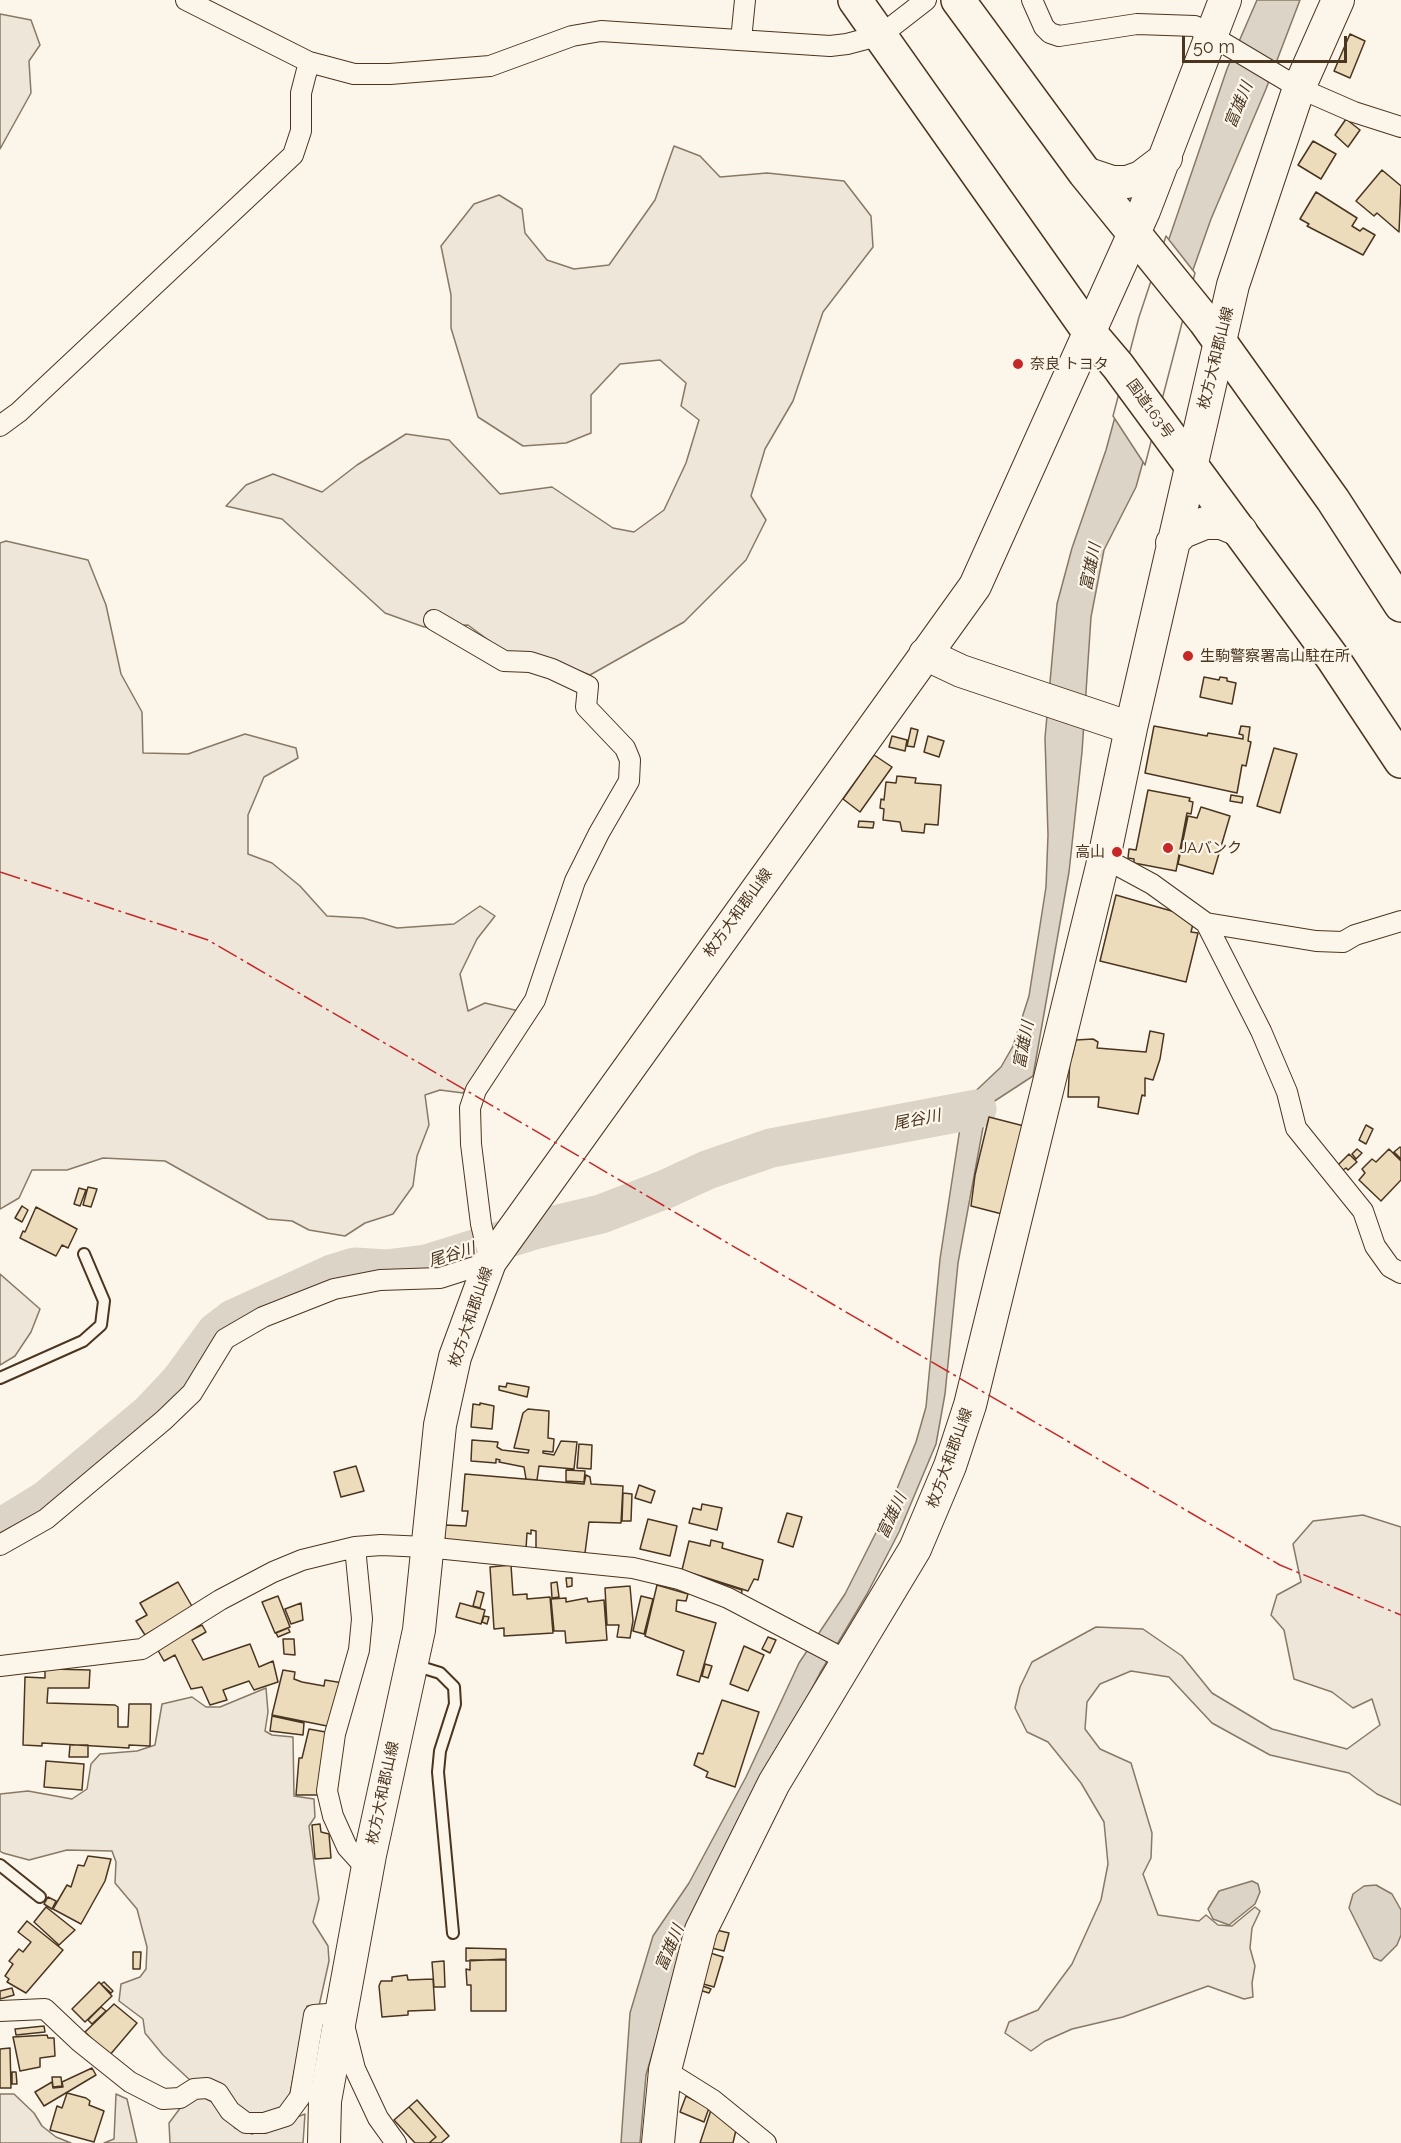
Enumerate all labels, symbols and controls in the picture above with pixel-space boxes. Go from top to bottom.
scale bar [1185,24,1350,62]
text: 50 m [1193,36,1235,57]
water label: 富雄川 [1221,79,1257,131]
street label: 枚方大和郡山線 [1195,305,1237,411]
place label: 奈良 トヨタ [1030,355,1109,373]
marker: 奈良 トヨタ [1011,357,1025,371]
street label: 国道163号 [1123,376,1177,442]
water label: 富雄川 [1077,542,1105,592]
place label: 生駒警察署高山駐在所 [1200,647,1350,665]
marker: 生駒警察署高山駐在所 [1181,649,1195,663]
place label: JAバンク [1180,839,1242,857]
marker: JAバンク [1161,841,1175,855]
place label: 高山 [1075,843,1105,861]
marker: 高山 [1110,845,1124,859]
street label: 枚方大和郡山線 [700,865,776,961]
water label: 富雄川 [1010,1020,1038,1070]
water label: 尾谷川 [892,1106,942,1134]
water label: 尾谷川 [426,1239,478,1271]
street label: 枚方大和郡山線 [445,1264,497,1370]
street label: 枚方大和郡山線 [924,1406,976,1510]
water label: 富雄川 [873,1490,911,1542]
street label: 枚方大和郡山線 [363,1740,403,1846]
water label: 富雄川 [652,1922,688,1974]

